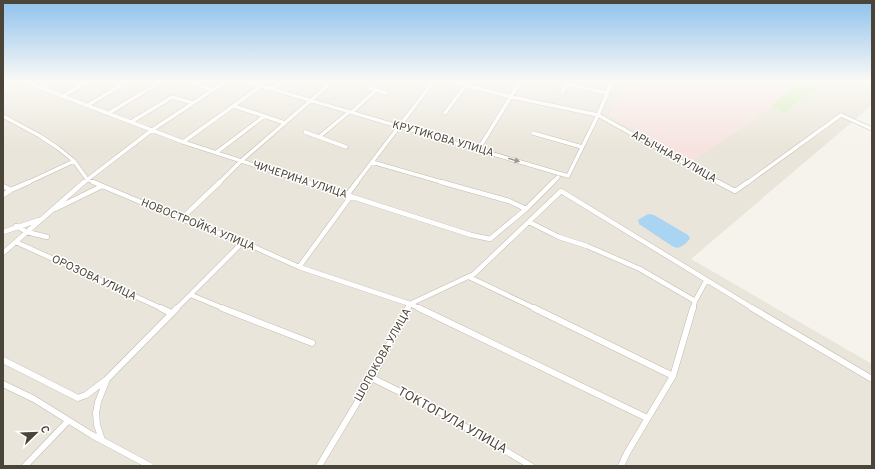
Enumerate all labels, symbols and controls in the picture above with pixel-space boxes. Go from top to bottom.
street label: КРУТИКОВА УЛИЦА [391,118,495,160]
street label: АРЫЧНАЯ УЛИЦА [629,128,719,186]
one-way arrow [508,157,520,163]
street label: ЧИЧЕРИНА УЛИЦА [251,158,349,202]
street label: НОВОСТРОЙКА УЛИЦА [139,195,258,254]
street label: ОРОЗОВА УЛИЦА [49,252,139,304]
street label: ШОПОКОВА УЛИЦА [352,306,414,404]
street label: ТОКТОГУЛА УЛИЦА [394,384,510,458]
north arrow [16,413,56,453]
text: С [36,424,52,435]

